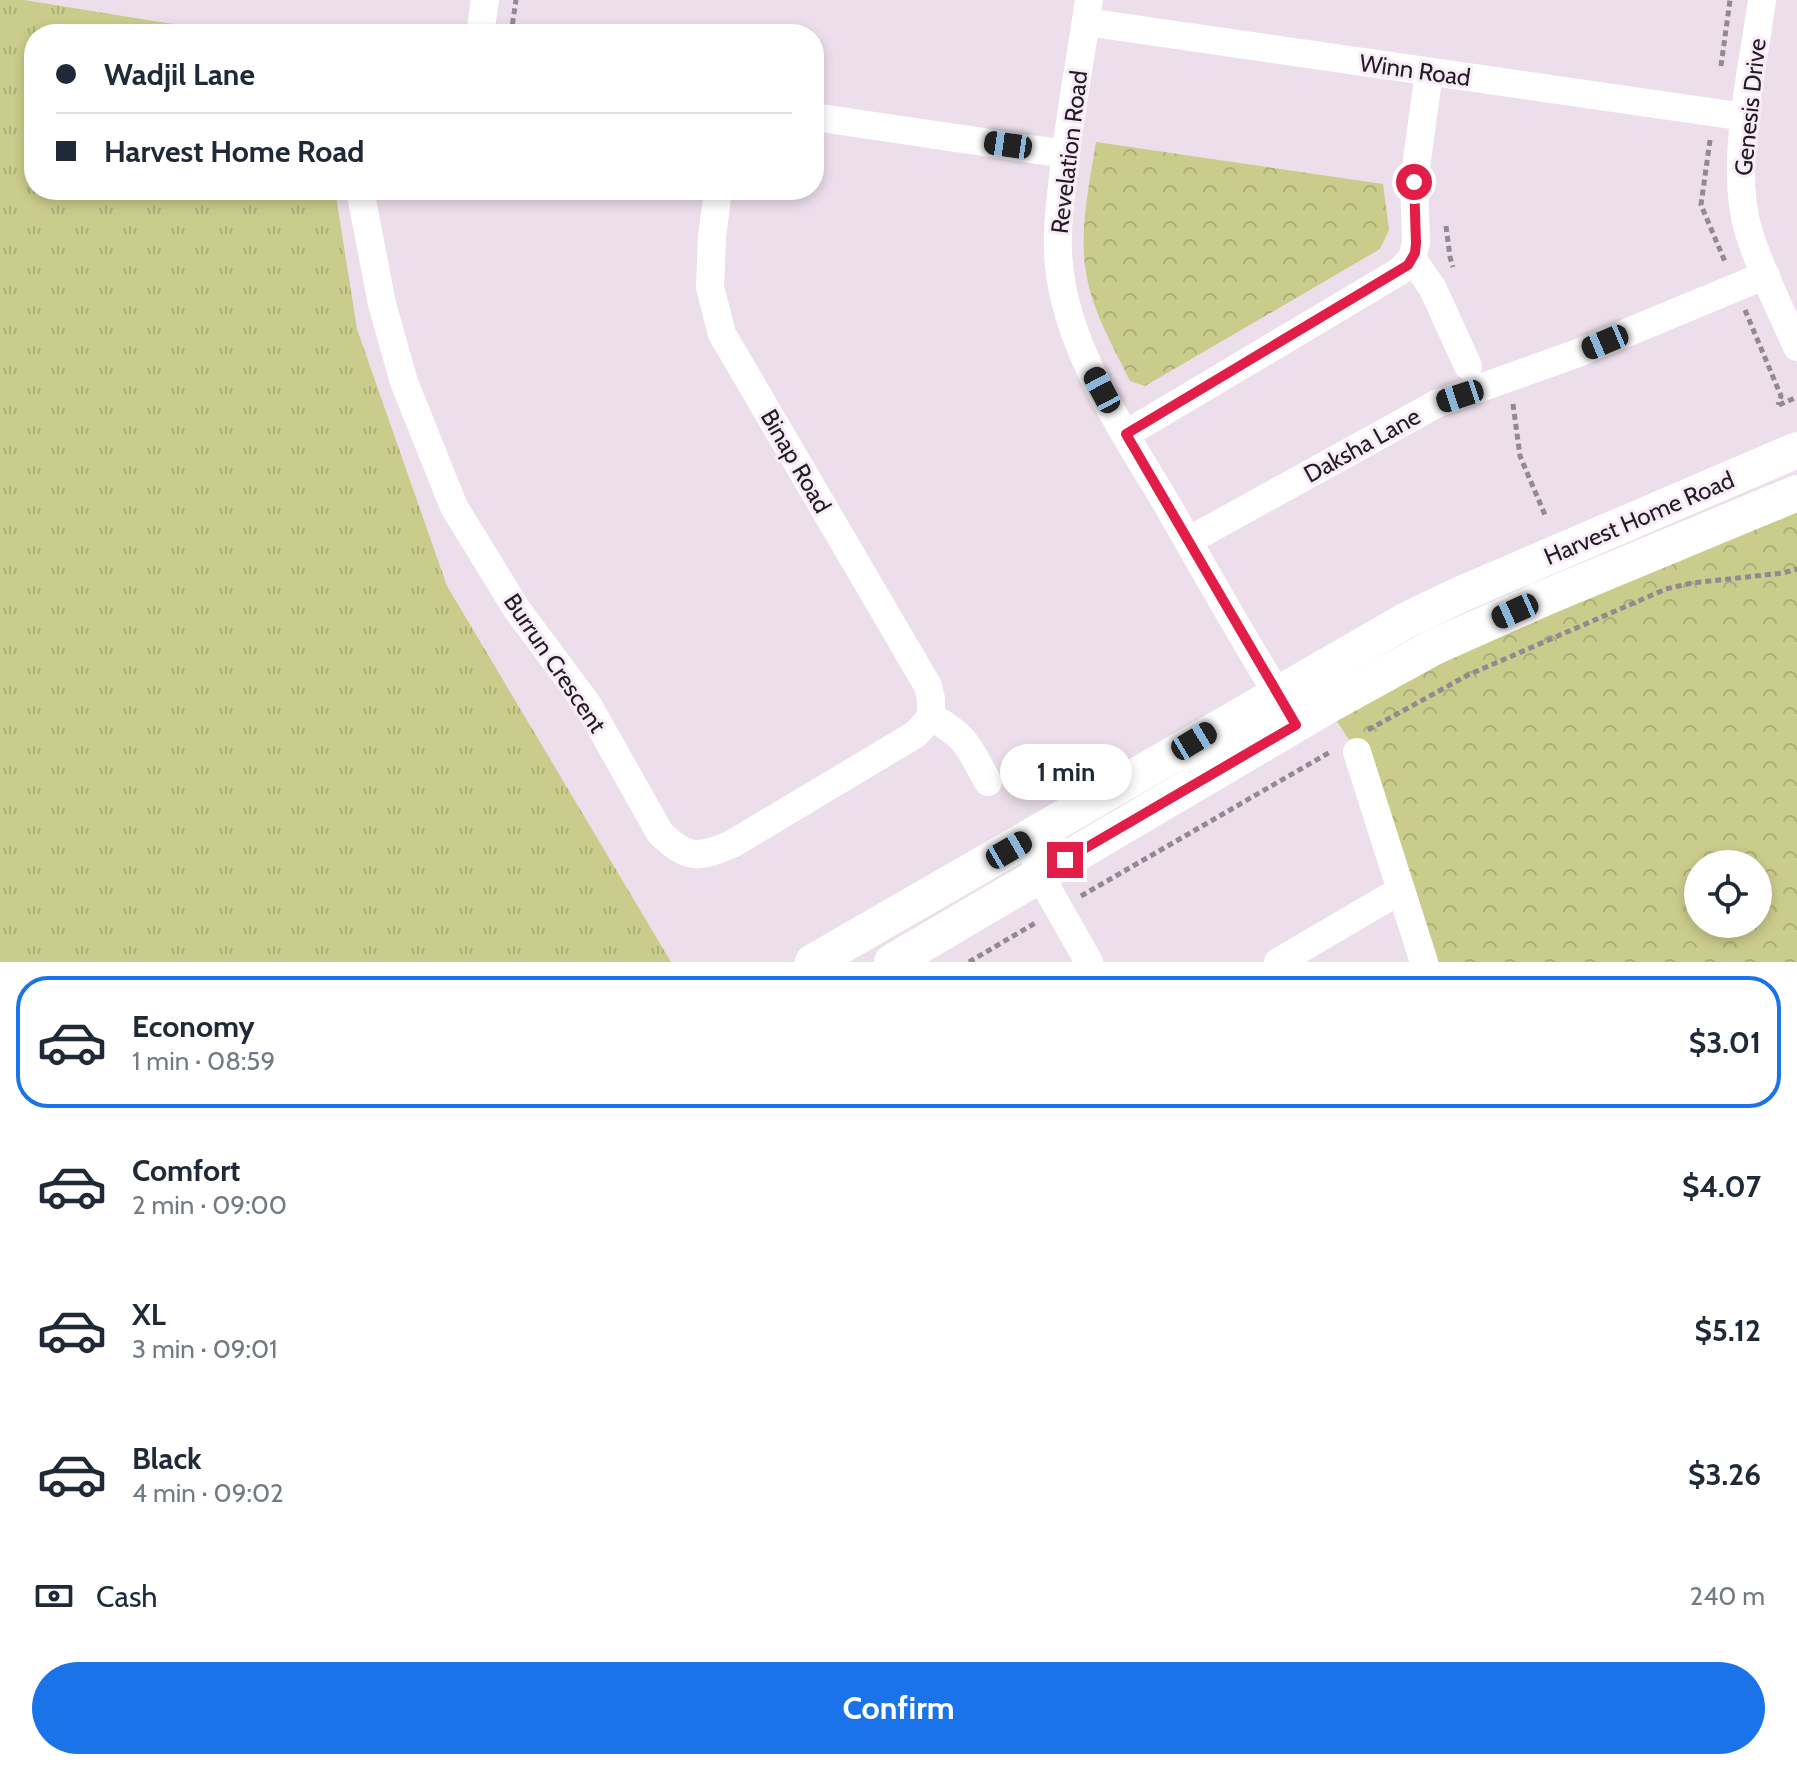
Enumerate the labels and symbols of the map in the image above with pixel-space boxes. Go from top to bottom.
street label: Genesis Drive [1728,37,1772,177]
street label: Winn Road [1358,48,1472,92]
street label: Revelation Road [1045,69,1093,235]
car [983,130,1033,160]
route start [1396,164,1432,200]
car [1578,322,1632,362]
car [1080,363,1124,417]
car [1433,377,1487,415]
street label: Daksha Lane [1299,401,1425,489]
street label: Binap Road [755,404,837,518]
street label: Harvest Home Road [1540,465,1738,571]
street label: Burrun Crescent [498,588,612,738]
car [1488,590,1542,632]
car [1167,718,1221,764]
callout: 1 min [999,744,1131,800]
car [982,828,1036,872]
route end [1047,842,1083,878]

